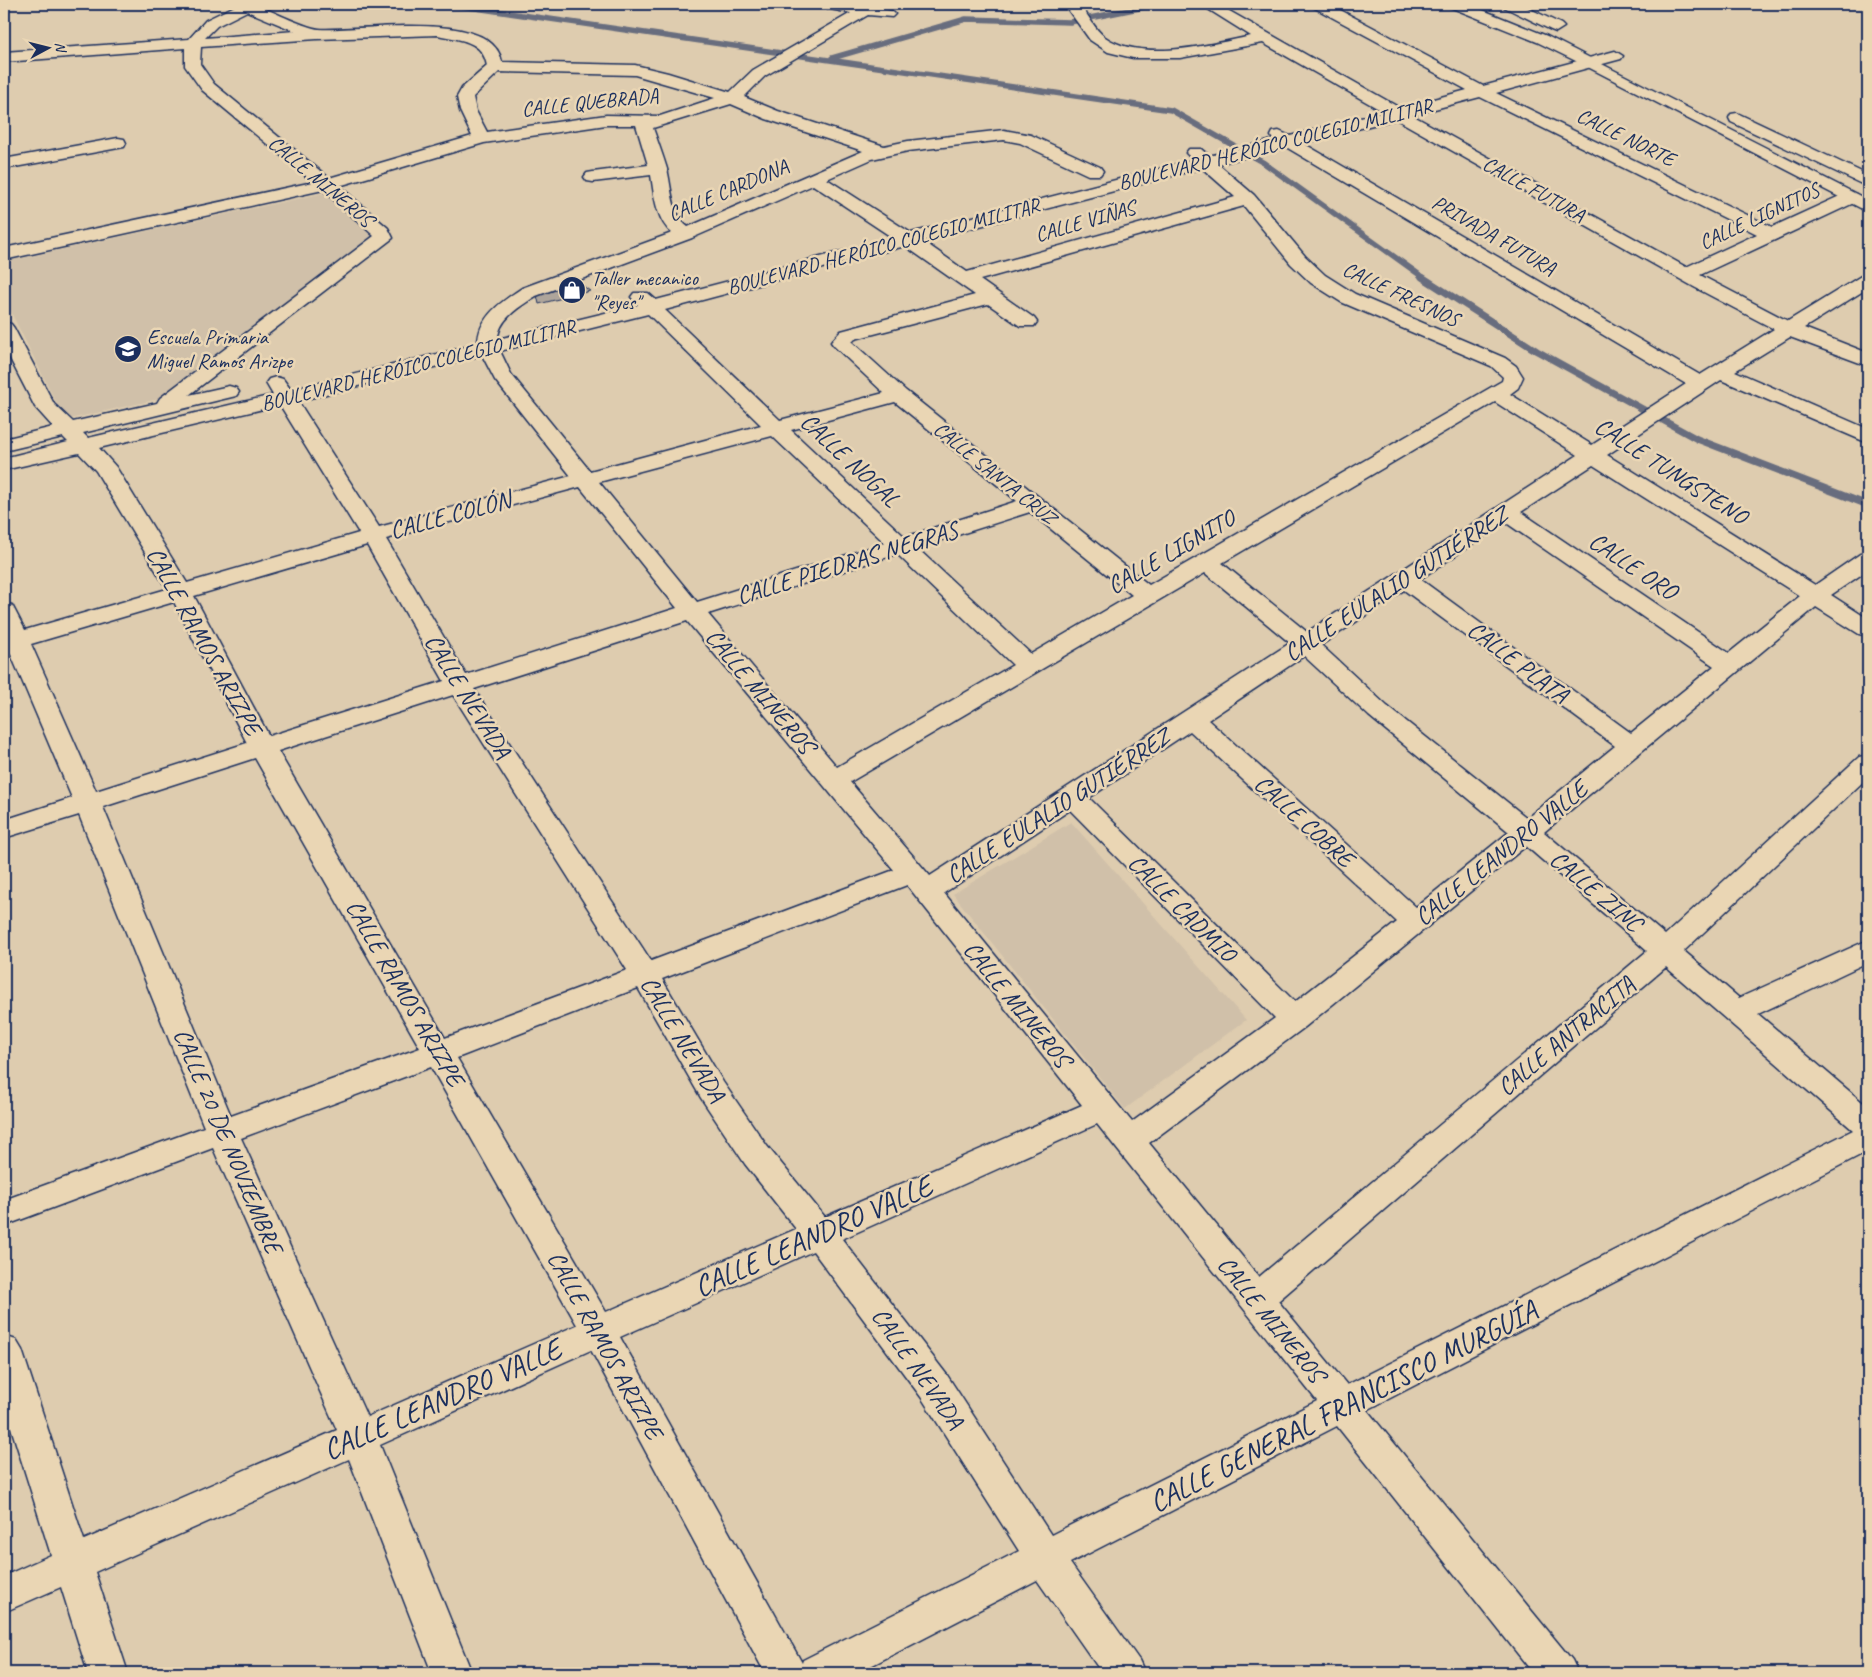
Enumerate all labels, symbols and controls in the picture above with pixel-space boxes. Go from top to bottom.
north arrow [22,22,72,72]
text: N [51,41,70,54]
street label: CALLE QUEBRADA [520,82,660,122]
street label: BOULEVARD HERÓICO COLEGIO MILITAR [1115,92,1437,196]
street label: CALLE NORTE [1573,102,1682,173]
street label: CALLE MINEROS [263,130,382,235]
street label: CALLE FUTURA [1478,150,1590,228]
street label: CALLE CARDONA [664,153,792,227]
street label: CALLE LIGNITOS [1695,176,1826,255]
street label: PRIVADA FUTURA [1427,189,1561,281]
street label: BOULEVARD HERÓICO COLEGIO MILITAR [724,191,1044,300]
street label: CALLE VIÑAS [1032,193,1142,248]
street label: CALLE FRESNOS [1339,256,1466,333]
place label: Taller mecanico "Reyes" [591,265,699,315]
shop icon: Taller mecanico "Reyes" [557,275,587,305]
street label: BOULEVARD HERÓICO COLEGIO MILITAR [258,313,580,417]
place label: Escuela Primaria Miguel Ramos Arizpe [147,324,294,374]
school or university icon: Escuela Primaria Miguel Ramos Arizpe [113,334,143,364]
street label: CALLE NOGAL [793,406,907,514]
street label: CALLE TUNGSTENO [1589,410,1756,534]
street label: CALLE SANTA CRUZ [928,416,1064,532]
street label: CALLE COLÓN [386,482,518,546]
street label: CALLE EULALIO GUTIÉRREZ [1278,497,1518,669]
street label: CALLE LIGNITO [1101,501,1243,601]
street label: CALLE PIEDRAS NEGRAS [732,513,964,612]
street label: CALLE ORO [1583,525,1685,609]
street label: CALLE RAMOS ARIZPE [139,541,270,743]
street label: CALLE PLATA [1461,614,1576,711]
street label: CALLE MINEROS [698,622,825,764]
street label: CALLE NEVADA [417,628,519,764]
street label: CALLE EULALIO GUTIÉRREZ [940,719,1180,891]
street label: CALLE COBRE [1247,768,1363,876]
street label: CALLE LEANDRO VALLE [1408,772,1596,933]
street label: CALLE ZINC [1543,843,1651,941]
street label: CALLE CADMIO [1121,847,1245,971]
street label: CALLE RAMOS ARIZPE [339,894,473,1094]
street label: CALLE MINEROS [956,934,1081,1077]
street label: CALLE ANTRACITA [1491,969,1642,1103]
street label: CALLE NEVADA [633,970,733,1108]
street label: CALLE 20 DE NOVIEMBRE [166,1024,291,1261]
street label: CALLE LEANDRO VALLE [688,1165,942,1306]
street label: CALLE RAMOS ARIZPE [540,1245,671,1447]
street label: CALLE MINEROS [1210,1249,1335,1392]
street label: CALLE GENERAL FRANCISCO MURGUÍA [1142,1290,1545,1521]
street label: CALLE NEVADA [865,1301,972,1435]
street label: CALLE LEANDRO VALLE [317,1328,571,1469]

